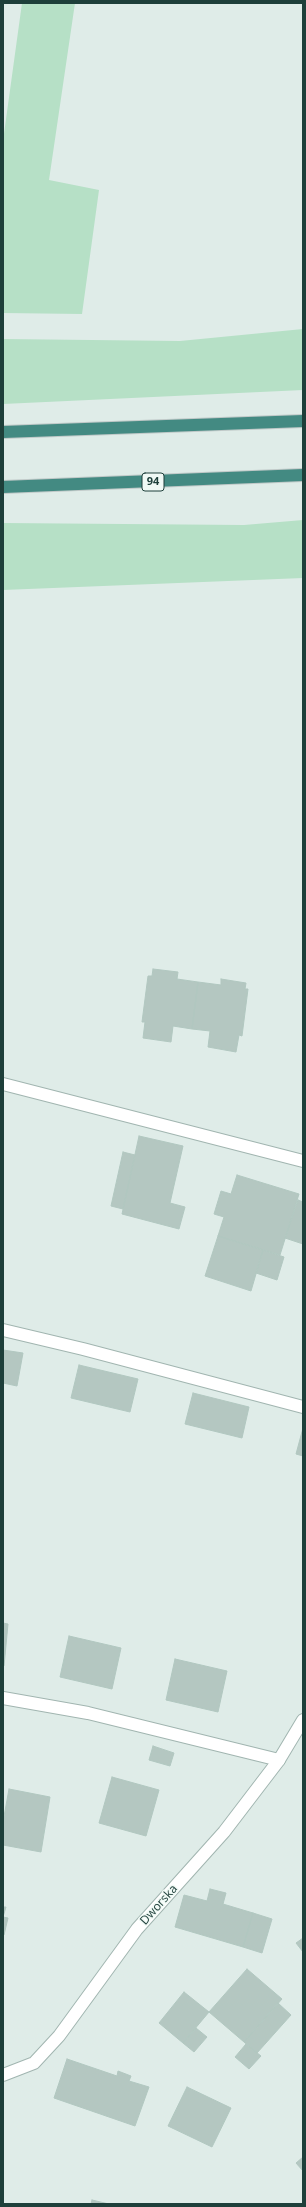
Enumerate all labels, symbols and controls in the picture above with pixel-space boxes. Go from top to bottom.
road number: 94 [142,473,164,491]
street label: Dworska [137,1882,181,1928]

